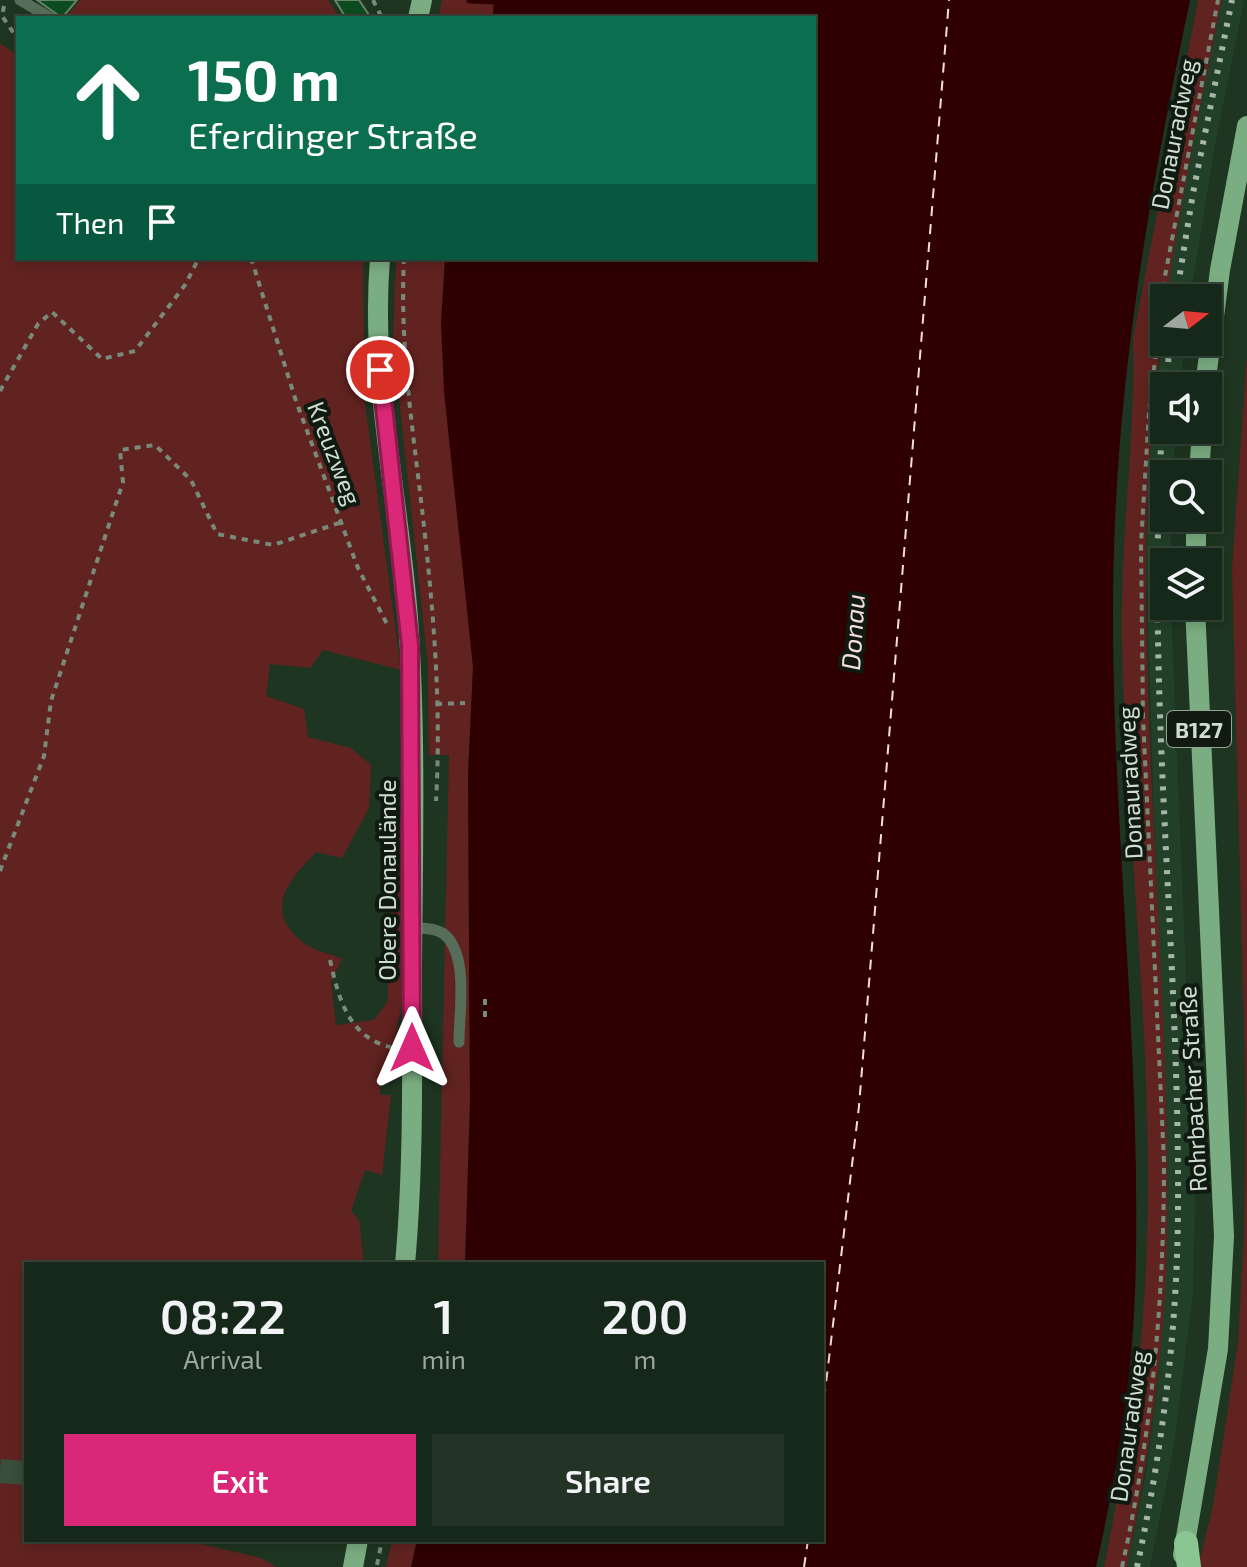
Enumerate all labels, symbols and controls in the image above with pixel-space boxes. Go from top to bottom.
text: 150 m [188,45,340,112]
icon: ahead [56,48,160,152]
street label: Donauradweg [1144,56,1202,212]
text: Eferdinger Straße [188,113,478,156]
icon: arrive [140,200,184,244]
text: Then [56,204,124,240]
north arrow [1150,284,1222,356]
map controls [1150,284,1222,620]
pin [346,336,414,404]
icon: arrive [358,348,402,392]
button: sound [1150,372,1222,444]
street label: Kreuzweg [302,397,368,509]
button: search [1150,460,1222,532]
button: layers [1150,548,1222,620]
water label: Donau [834,593,870,671]
street label: Donauradweg [1111,706,1147,860]
road number: B127 [1167,711,1231,747]
street label: Obere Donaulände [372,779,401,981]
street label: Rohrbacher Straße [1172,985,1212,1193]
position arrow [370,1006,454,1090]
text: 08:22 [160,1286,286,1344]
text: 1 [434,1286,454,1344]
text: 200 [601,1286,688,1344]
text: Arrival [183,1343,262,1374]
text: min [421,1343,466,1374]
text: m [634,1343,656,1374]
street label: Donauradweg [1103,1348,1153,1504]
button: Exit [64,1434,416,1526]
button: Share [432,1434,784,1526]

